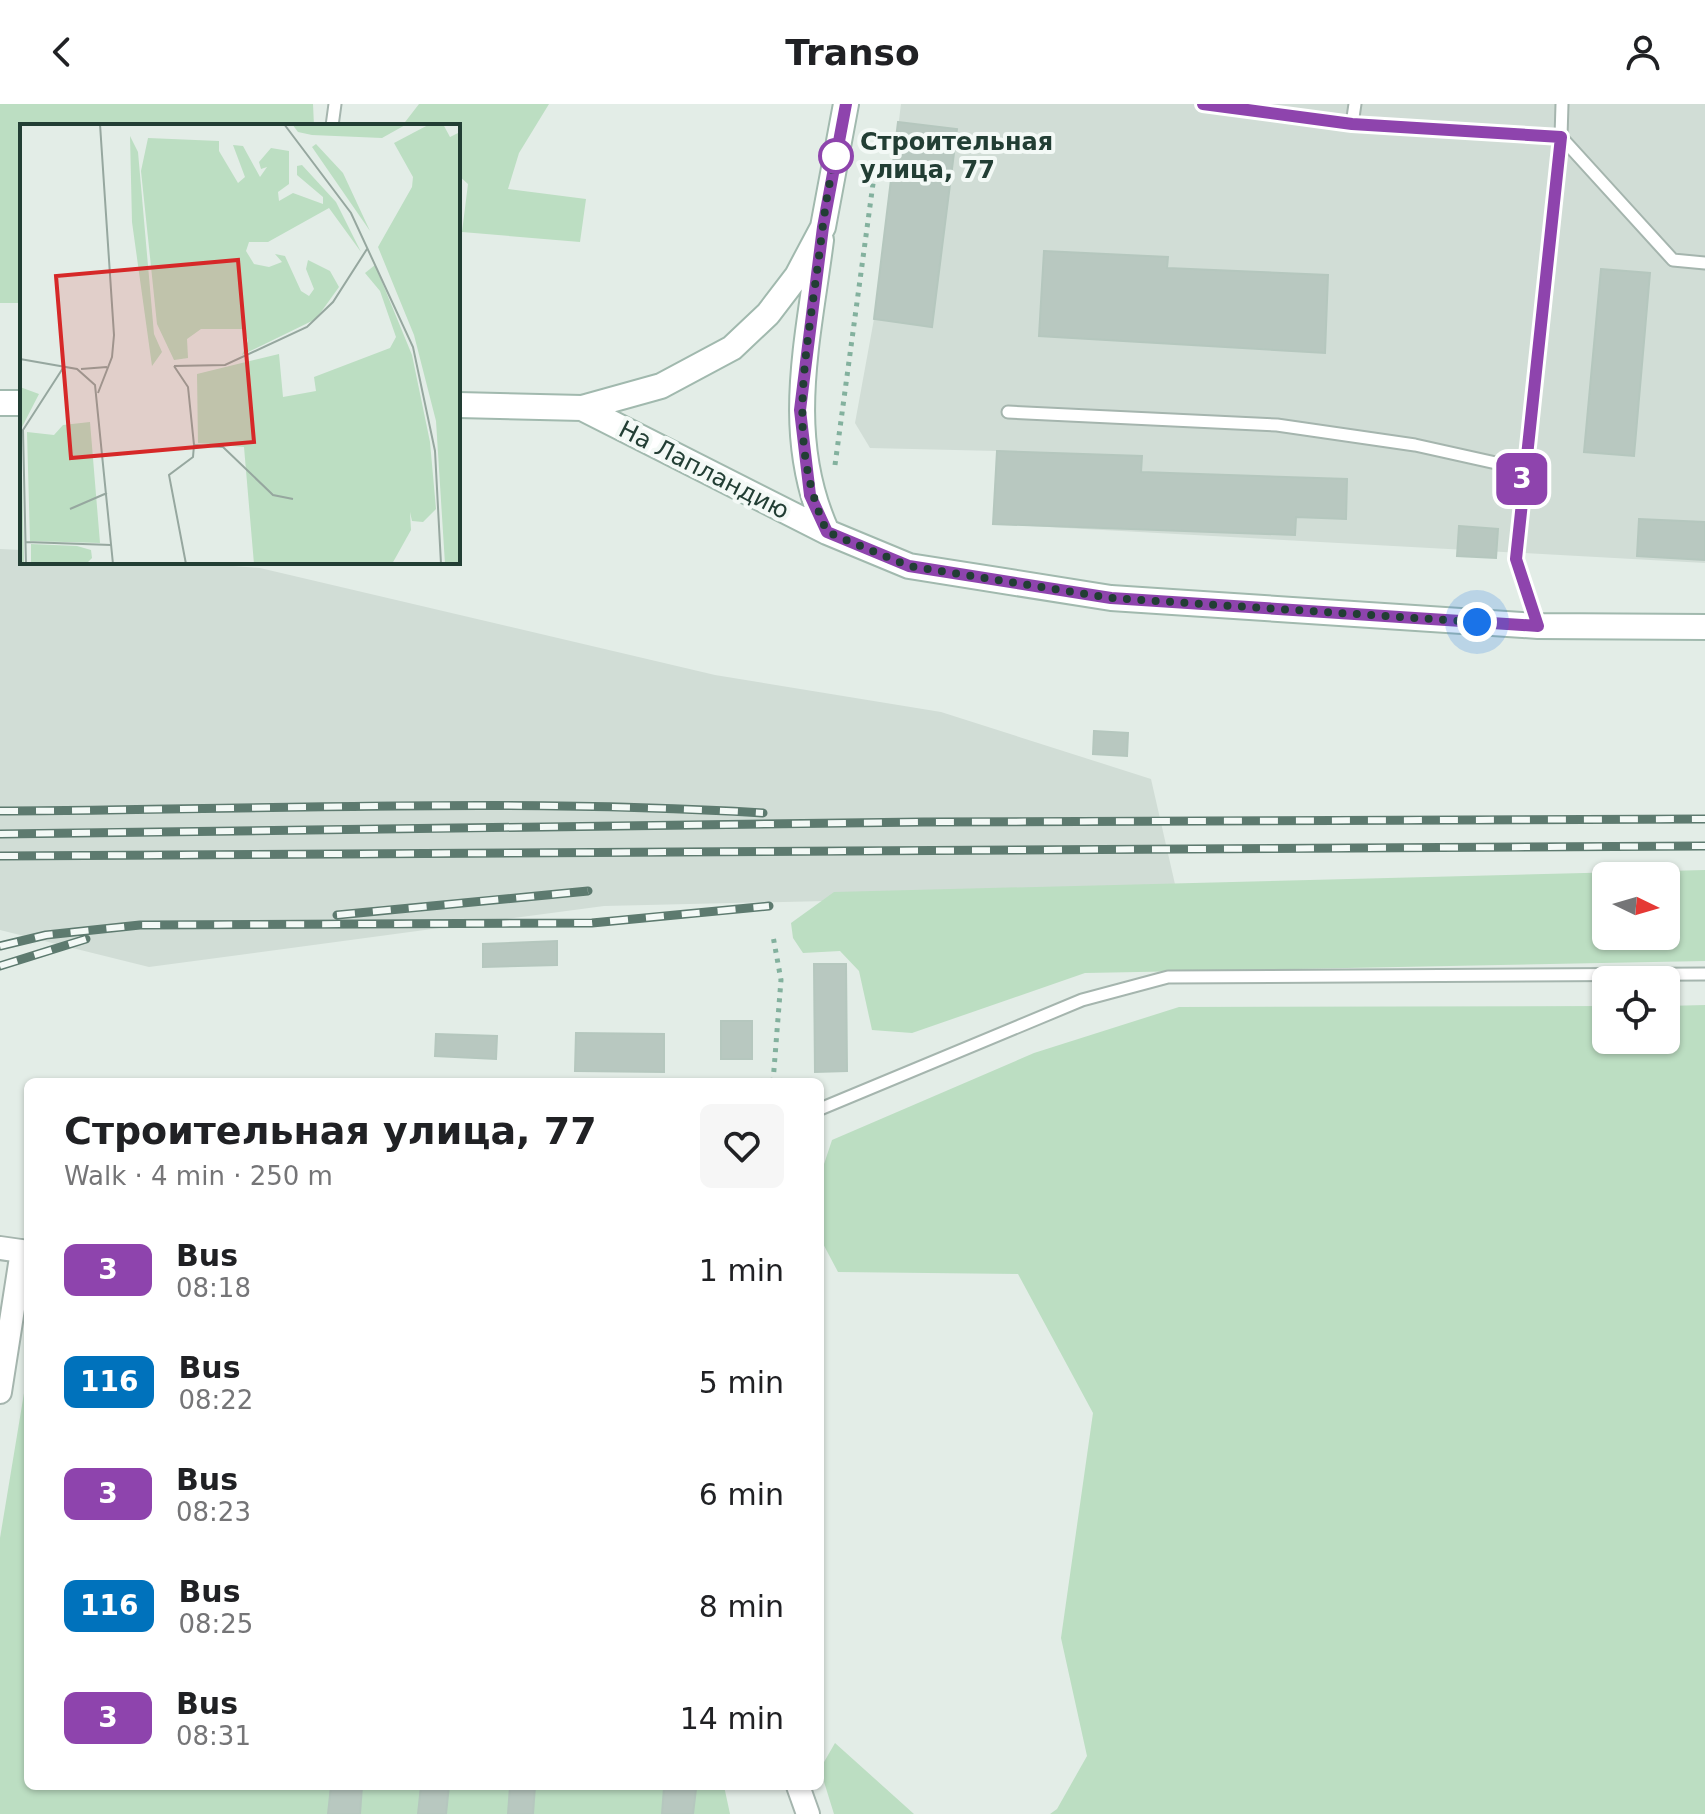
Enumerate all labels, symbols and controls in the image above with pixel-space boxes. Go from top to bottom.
icon: back [40,30,84,74]
icon: person [1621,30,1665,74]
text: Transo [785,32,920,73]
inset map [20,124,460,564]
place label: Строительная улица, 77 [860,128,1053,184]
marker: Строительная улица, 77 [819,139,853,173]
street label: На Лапландию [614,415,794,525]
line badge: 3 [1496,453,1548,505]
text: 3 [1512,462,1532,495]
your location [1457,602,1497,642]
north arrow [1592,862,1680,950]
map controls [1592,862,1680,1054]
button: locate [1592,966,1680,1054]
button: heart [700,1104,784,1188]
text: Строительная улица, 77 [64,1109,597,1153]
text: Walk · 4 min · 250 m [64,1161,333,1191]
text: Bus [176,1238,238,1273]
text: 3 [98,1253,118,1286]
text: 1 min [699,1253,784,1288]
text: 08:18 [176,1273,251,1303]
text: Bus [178,1350,241,1385]
text: 116 [80,1365,138,1398]
text: 5 min [699,1365,784,1400]
text: 08:22 [178,1385,253,1415]
text: Bus [176,1462,238,1497]
text: 3 [98,1477,118,1510]
text: 6 min [699,1477,784,1512]
text: 08:23 [176,1497,251,1527]
text: Bus [178,1574,241,1609]
text: 116 [80,1589,138,1622]
text: 8 min [699,1589,784,1624]
text: 08:25 [178,1609,253,1639]
text: Bus [176,1686,238,1721]
text: 3 [98,1701,118,1734]
text: 14 min [680,1701,784,1736]
text: 08:31 [176,1721,251,1751]

